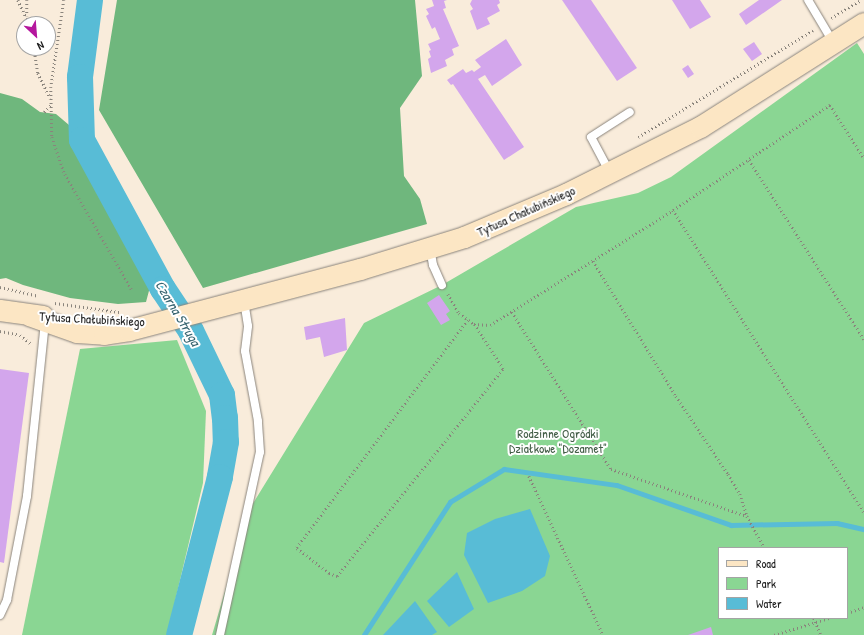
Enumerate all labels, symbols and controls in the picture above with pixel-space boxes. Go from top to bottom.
north arrow [16,16,56,56]
text: N [35,38,47,53]
street label: Tytusa Chałubińskiego [474,182,578,240]
water label: Czarna Struga [152,277,204,349]
street label: Tytusa Chałubińskiego [39,308,145,330]
park label: Rodzinne Ogródki Działkowe "Dozamet" [509,426,607,457]
legend [718,547,848,619]
text: Road [756,555,776,572]
text: Park [756,575,776,592]
text: Water [756,595,782,612]

